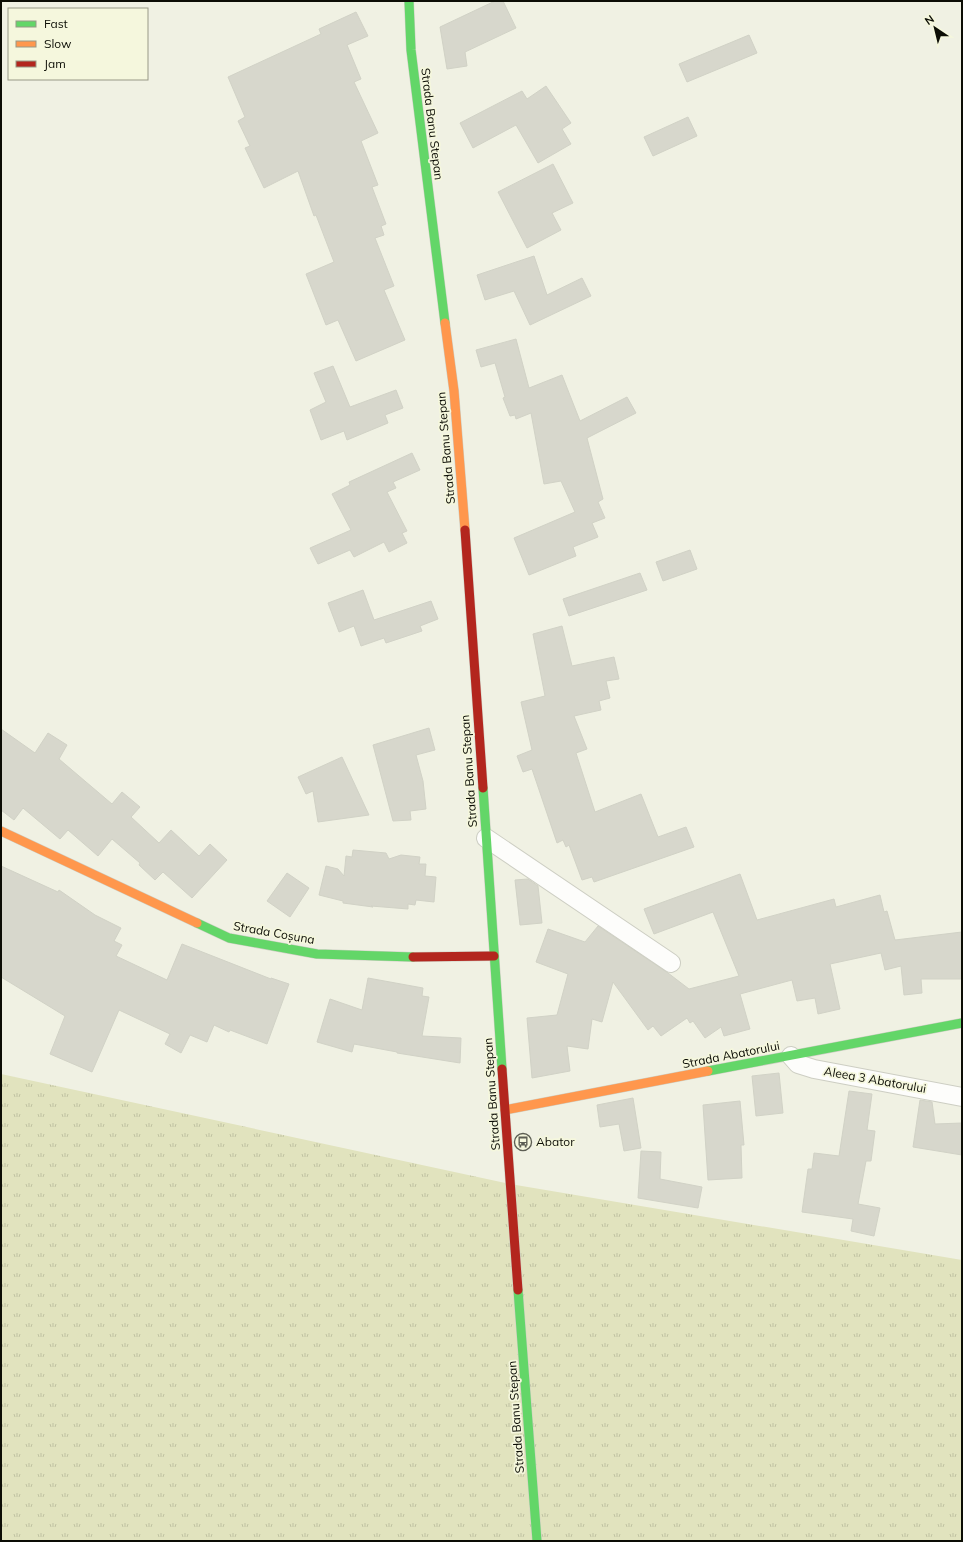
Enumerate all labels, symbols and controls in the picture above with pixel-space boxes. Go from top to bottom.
legend [8,8,148,80]
north arrow [915,8,955,48]
text: N [922,12,937,28]
text: Fast [44,16,68,31]
text: Slow [44,36,72,51]
text: Jam [44,56,66,71]
street label: Strada Banu Stepan [418,67,447,181]
street label: Strada Banu Stepan [433,391,458,505]
street label: Strada Banu Stepan [457,714,480,828]
street label: Strada Coșuna [232,918,316,948]
street label: Strada Banu Stepan [480,1037,503,1151]
street label: Strada Abatorului [681,1038,781,1071]
street label: Aleea 3 Abatorului [823,1063,928,1096]
bus stop icon: Abator [513,1132,533,1152]
place label: Abator [536,1134,575,1149]
street label: Strada Banu Stepan [504,1360,527,1474]

